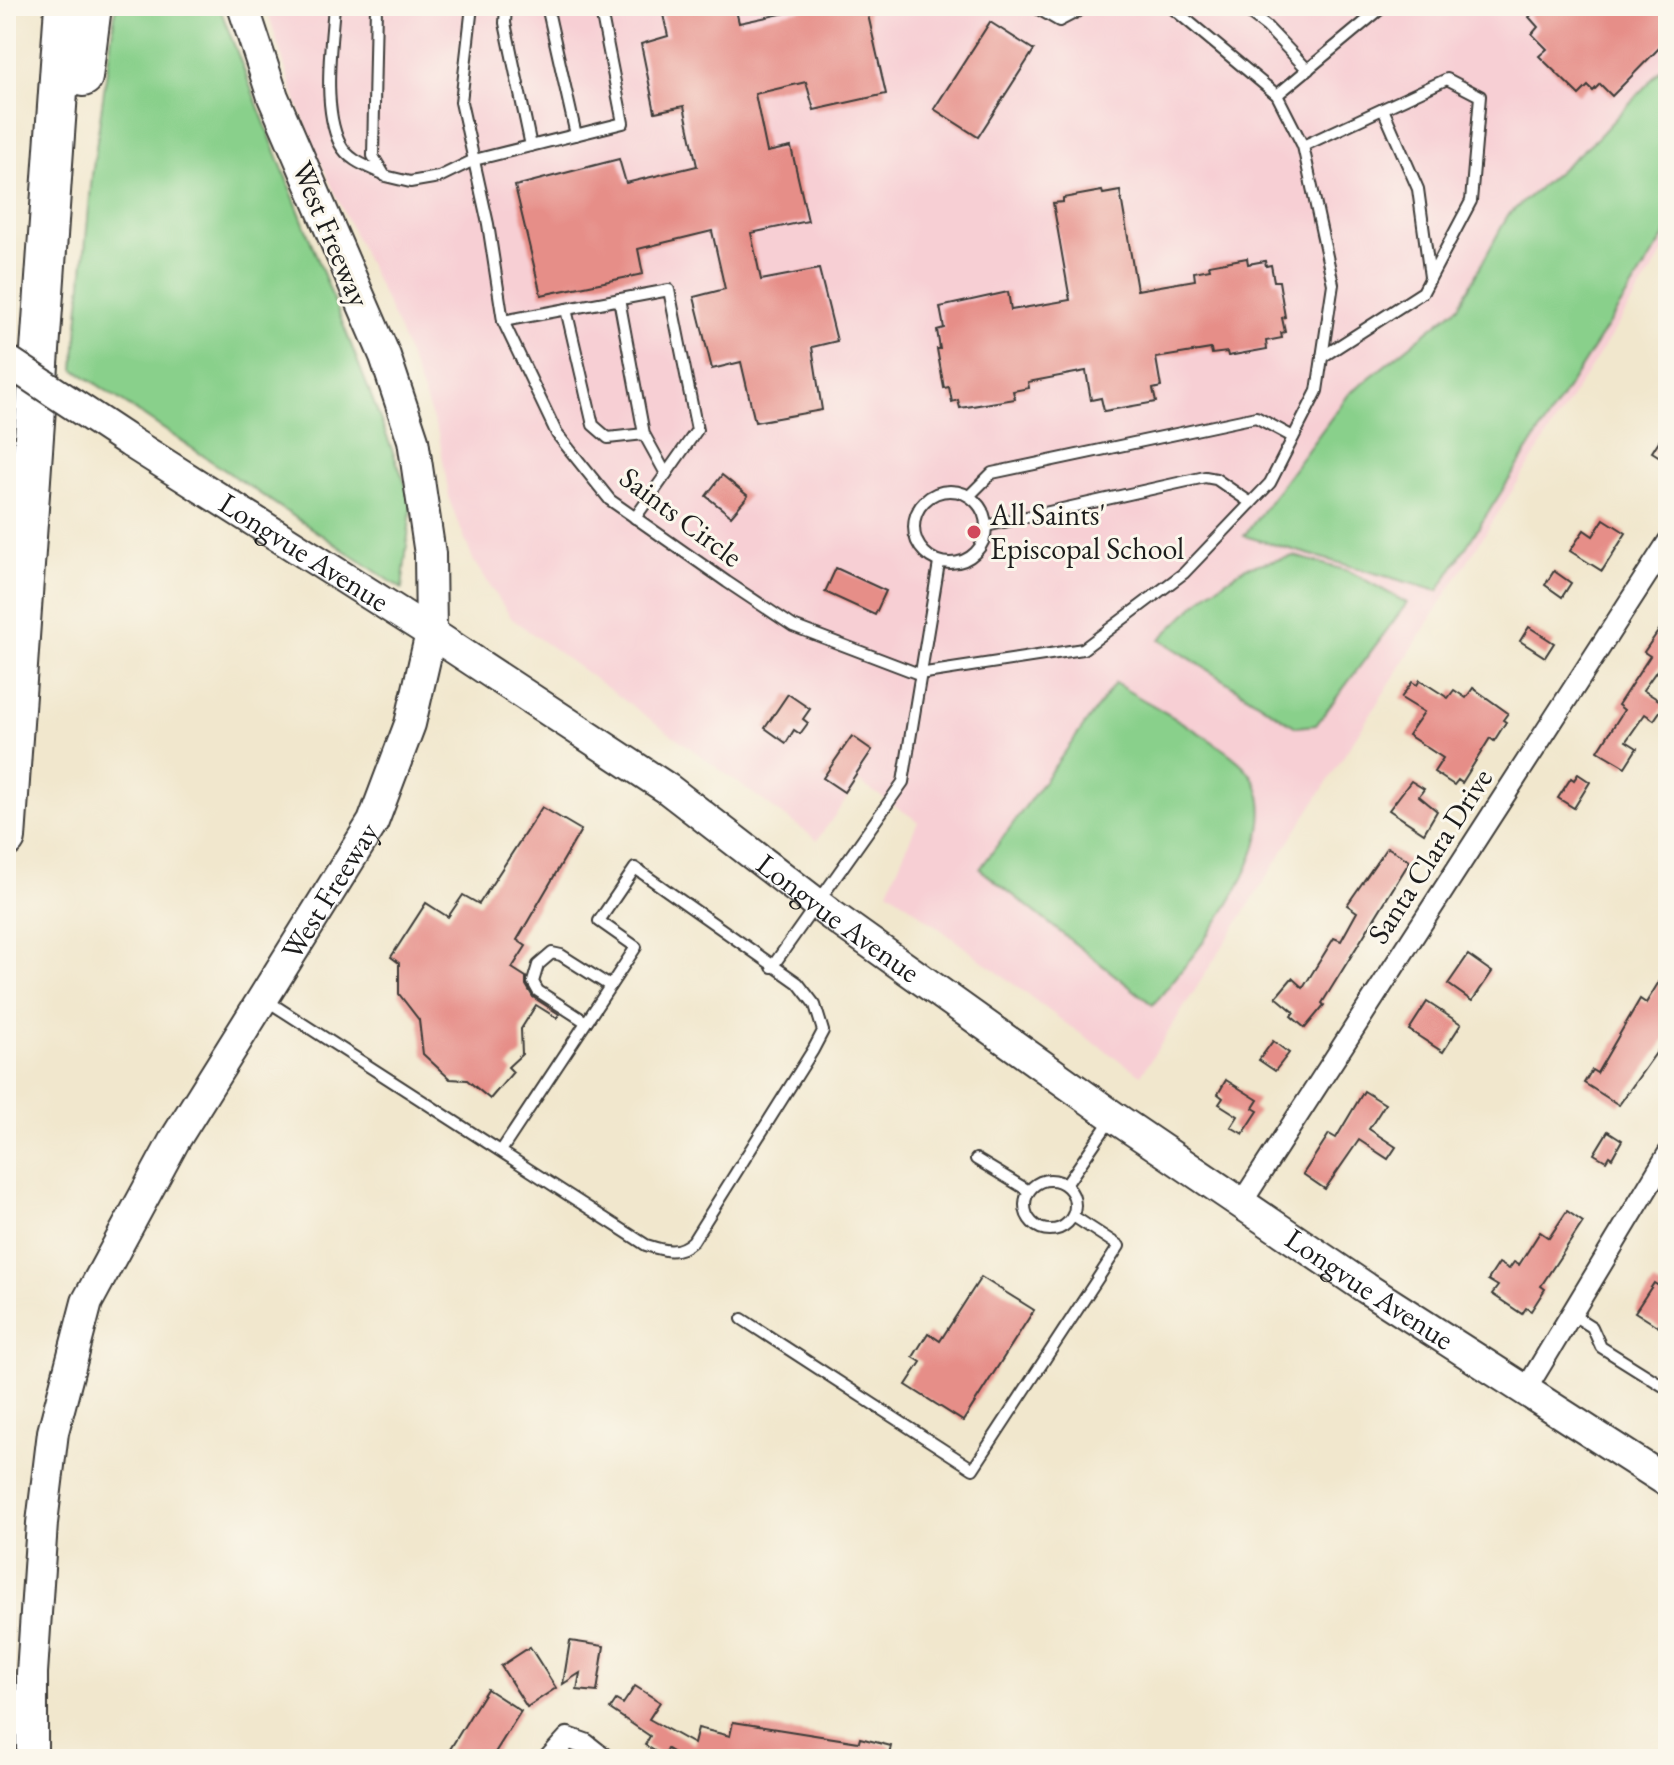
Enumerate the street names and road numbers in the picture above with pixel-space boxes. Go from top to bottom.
street label: West Freeway [283,155,380,313]
street label: Saints Circle [612,458,751,576]
street label: Longvue Avenue [212,483,397,620]
street label: Santa Clara Drive [1358,761,1501,951]
street label: West Freeway [272,814,387,967]
street label: Longvue Avenue [749,844,928,991]
street label: Longvue Avenue [1278,1219,1461,1358]

